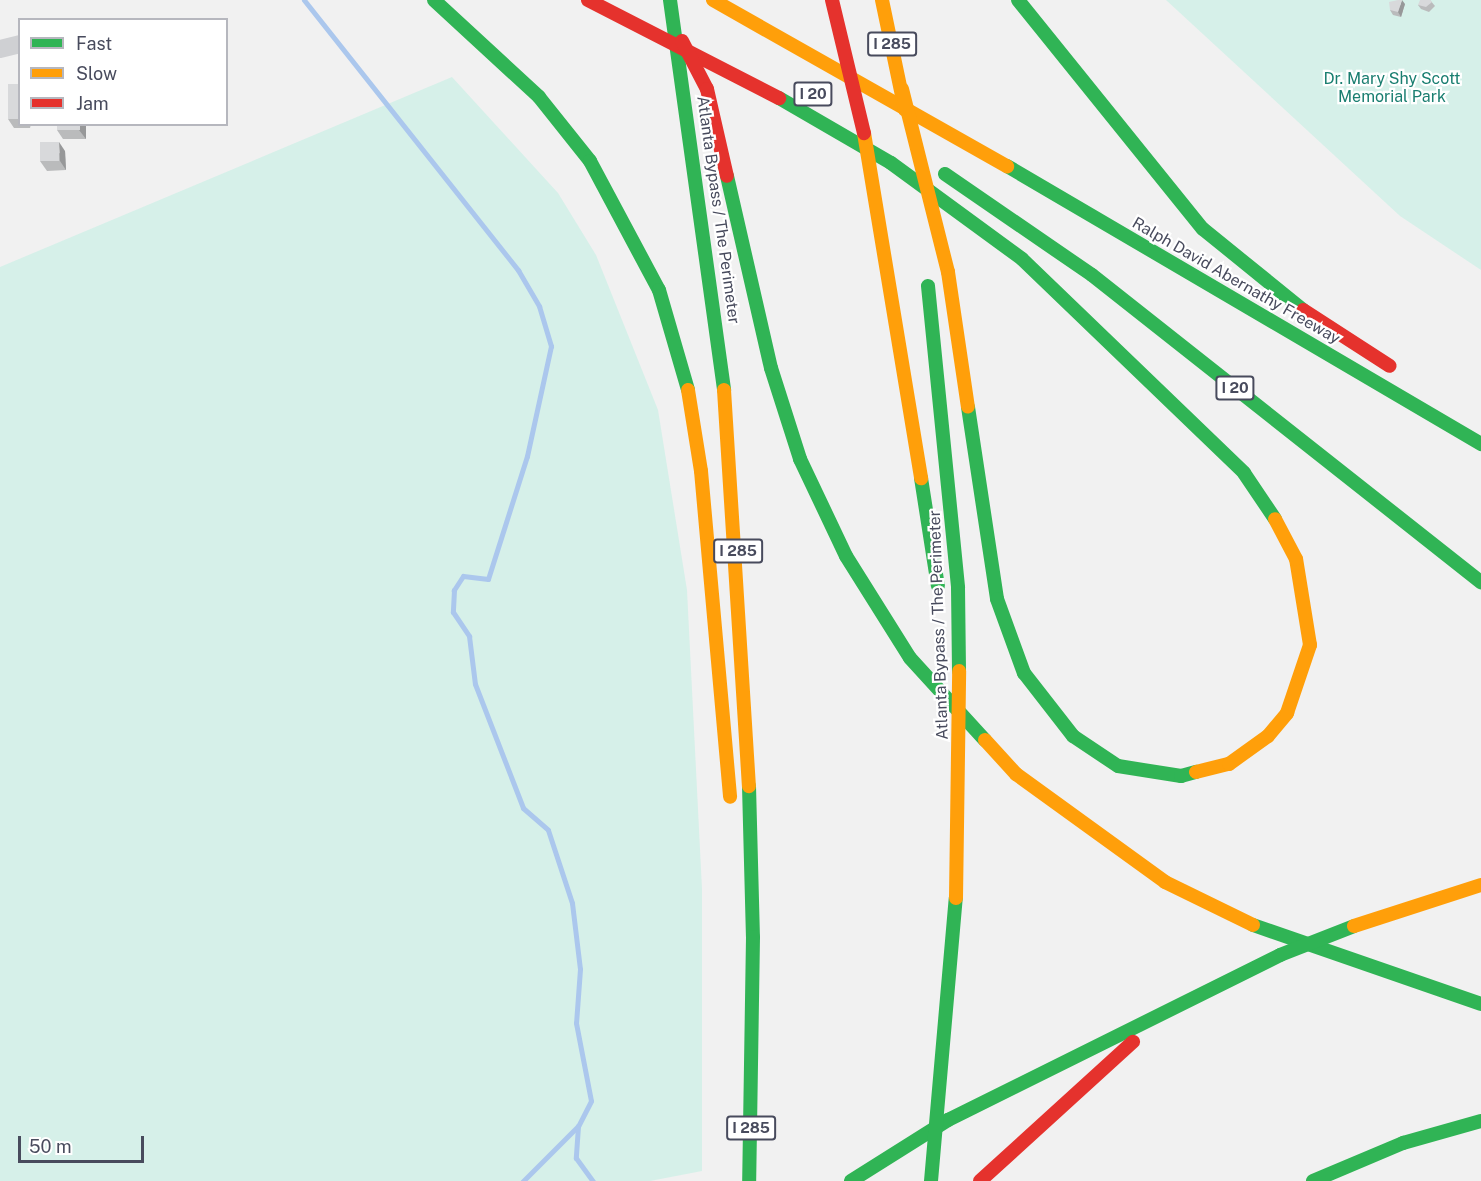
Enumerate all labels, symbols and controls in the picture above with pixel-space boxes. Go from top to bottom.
legend [18,18,228,126]
road number: I 285 [866,32,918,56]
text: Fast [76,33,112,54]
text: Slow [76,63,117,84]
park label: Dr. Mary Shy Scott Memorial Park [1323,69,1461,107]
road number: I 20 [792,82,834,106]
text: Jam [76,93,109,114]
street label: Atlanta Bypass / The Perimeter [692,95,744,325]
street label: Ralph David Abernathy Freeway [1129,214,1343,348]
road number: I 20 [1214,376,1256,400]
street label: Atlanta Bypass / The Perimeter [925,510,953,740]
road number: I 285 [712,539,764,563]
road number: I 285 [726,1116,777,1140]
scale bar [21,1124,147,1162]
text: 50 m [29,1136,72,1157]

